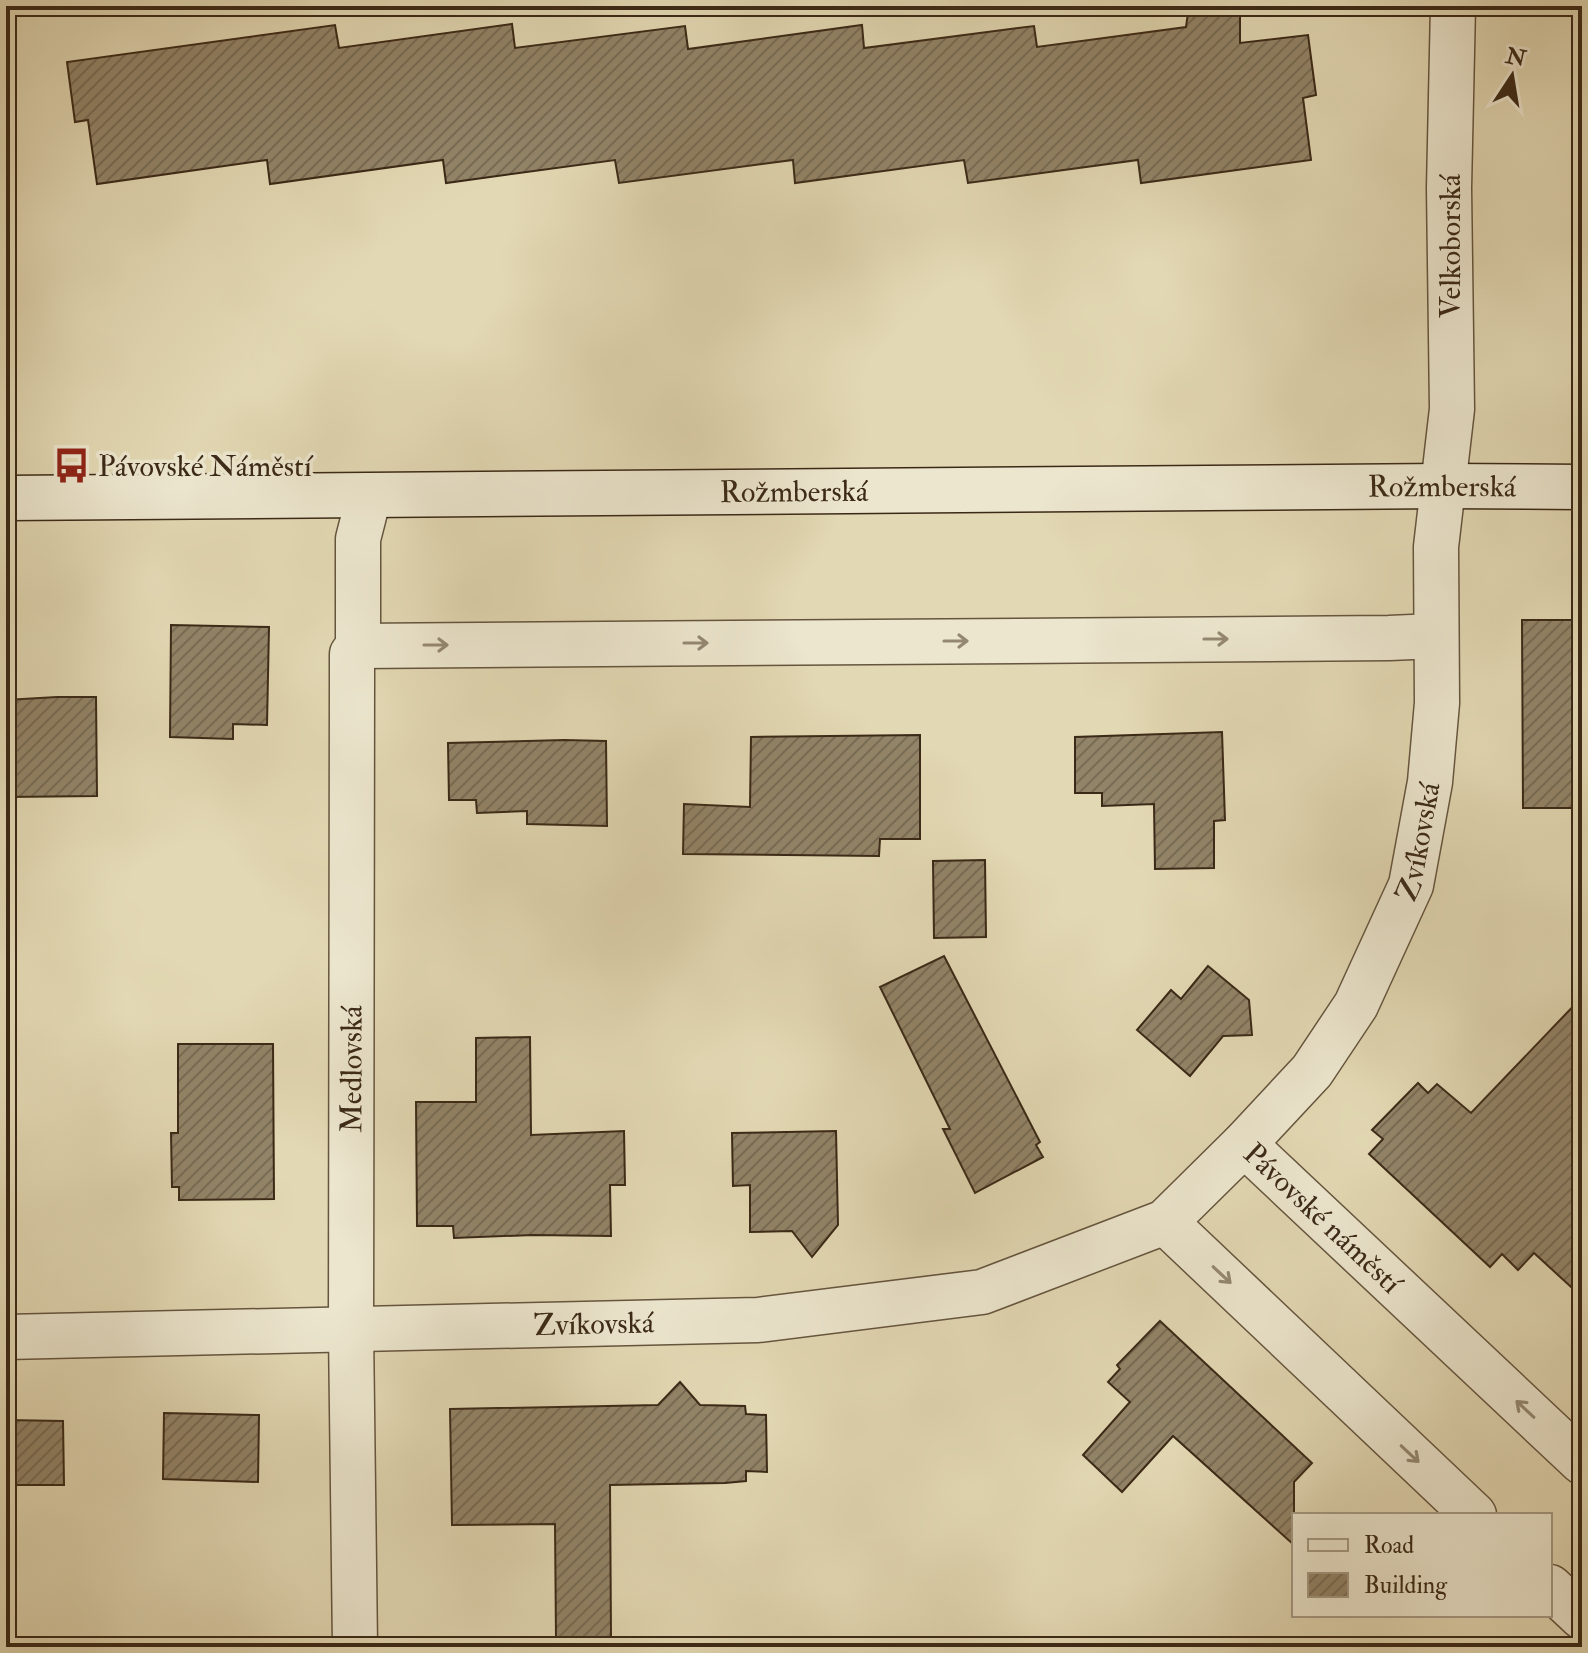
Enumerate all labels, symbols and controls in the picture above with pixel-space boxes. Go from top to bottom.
north arrow [1472,36,1552,116]
text: N [1502,41,1529,73]
street label: Velkoborská [1432,173,1469,318]
bus stop icon: Pávovské Náměstí [53,447,91,485]
place label: Pávovské Náměstí [98,448,314,485]
street label: Rožmberská [1368,468,1517,506]
street label: Rožmberská [720,473,869,511]
one-way arrow [1202,631,1229,647]
one-way arrow [942,633,969,649]
one-way arrow [682,635,709,651]
one-way arrow [422,637,449,653]
street label: Zvíkovská [1388,779,1449,908]
street label: Medlovská [333,1005,370,1133]
street label: Pávovské náměstí [1236,1135,1410,1303]
one-way arrow [1211,1266,1231,1284]
street label: Zvíkovská [533,1304,655,1344]
one-way arrow [1515,1399,1535,1418]
one-way arrow [1400,1445,1420,1464]
legend [1292,1513,1552,1617]
text: Road [1364,1530,1414,1561]
text: Building [1364,1570,1448,1601]

